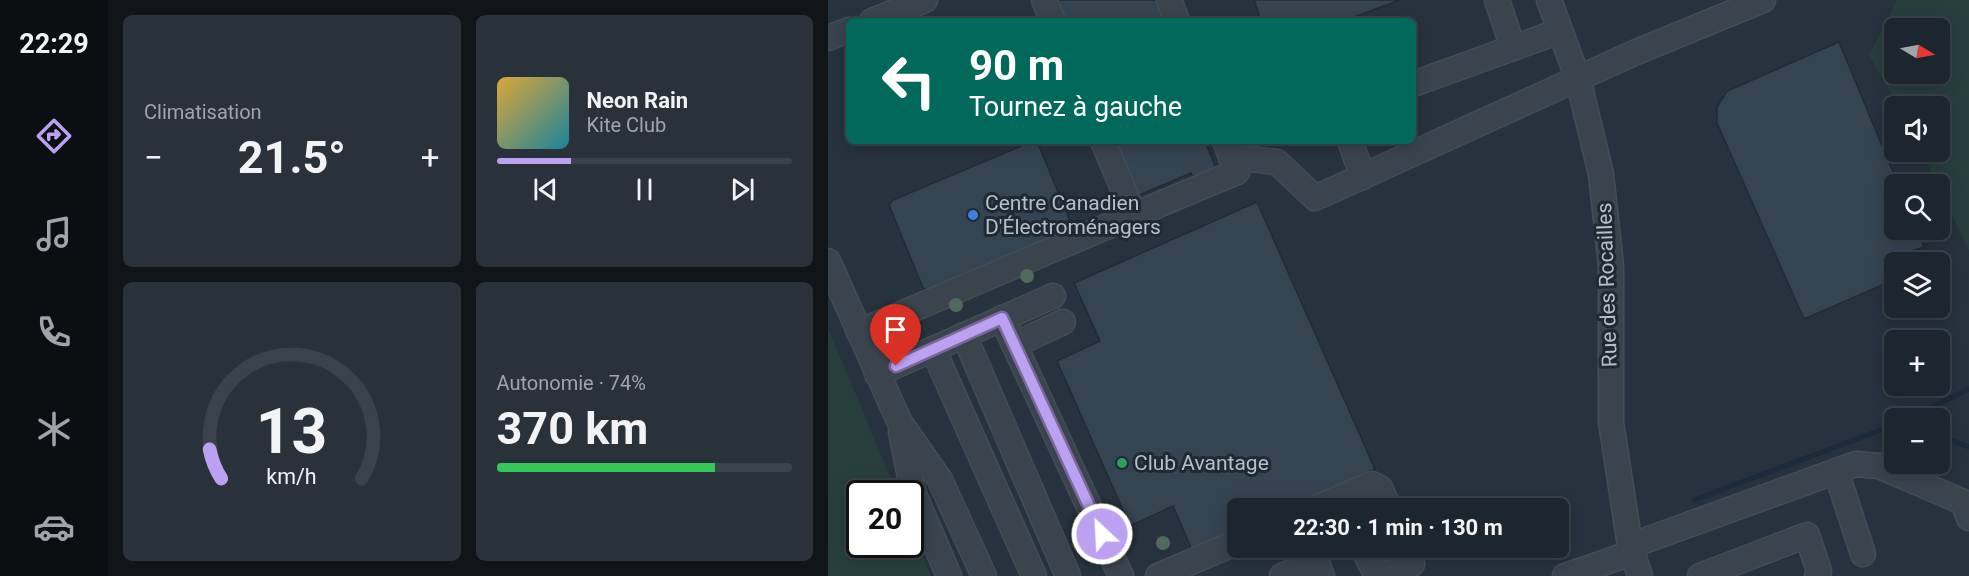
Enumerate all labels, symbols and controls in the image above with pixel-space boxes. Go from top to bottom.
north arrow [1884,18,1950,84]
map controls [1884,18,1950,474]
text: 22:29 [19,28,89,60]
text: 90 m [969,41,1064,90]
icon: left [870,42,948,120]
text: Neon Rain [587,88,688,113]
text: Tournez à gauche [969,91,1182,123]
button: sound [1884,96,1950,162]
text: Climatisation [144,100,262,124]
text: Kite Club [587,113,666,137]
icon: directions [33,115,75,157]
text: 21.5° [238,131,346,184]
text: − [144,138,163,177]
text: + [421,138,440,177]
icon: previous [529,173,562,206]
icon: pause [628,173,661,206]
icon: next [726,173,759,206]
button: search [1884,174,1950,240]
place label: Centre Canadien D'Électroménagers [985,191,1161,239]
street label: Rue des Rocailles [1592,202,1622,368]
marker: Centre Canadien D'Électroménagers [966,208,980,222]
icon: music [33,213,75,255]
button: layers [1884,252,1950,318]
pin [870,304,921,366]
icon: phone [33,311,75,353]
icon: arrive [879,313,912,346]
button: + [1884,330,1950,396]
text: Autonomie · 74% [497,371,646,395]
text: 13 [256,395,328,468]
text: 370 km [497,402,648,455]
icon: climate [33,408,75,450]
button: − [1884,408,1950,474]
place label: Club Avantage [1134,451,1269,475]
marker: Club Avantage [1115,456,1129,470]
text: km/h [267,464,317,489]
speed limit sign: 20 [846,480,924,558]
position arrow [1070,502,1134,566]
icon: car [33,506,75,548]
text: 22:30 · 1 min · 130 m [1293,515,1503,540]

